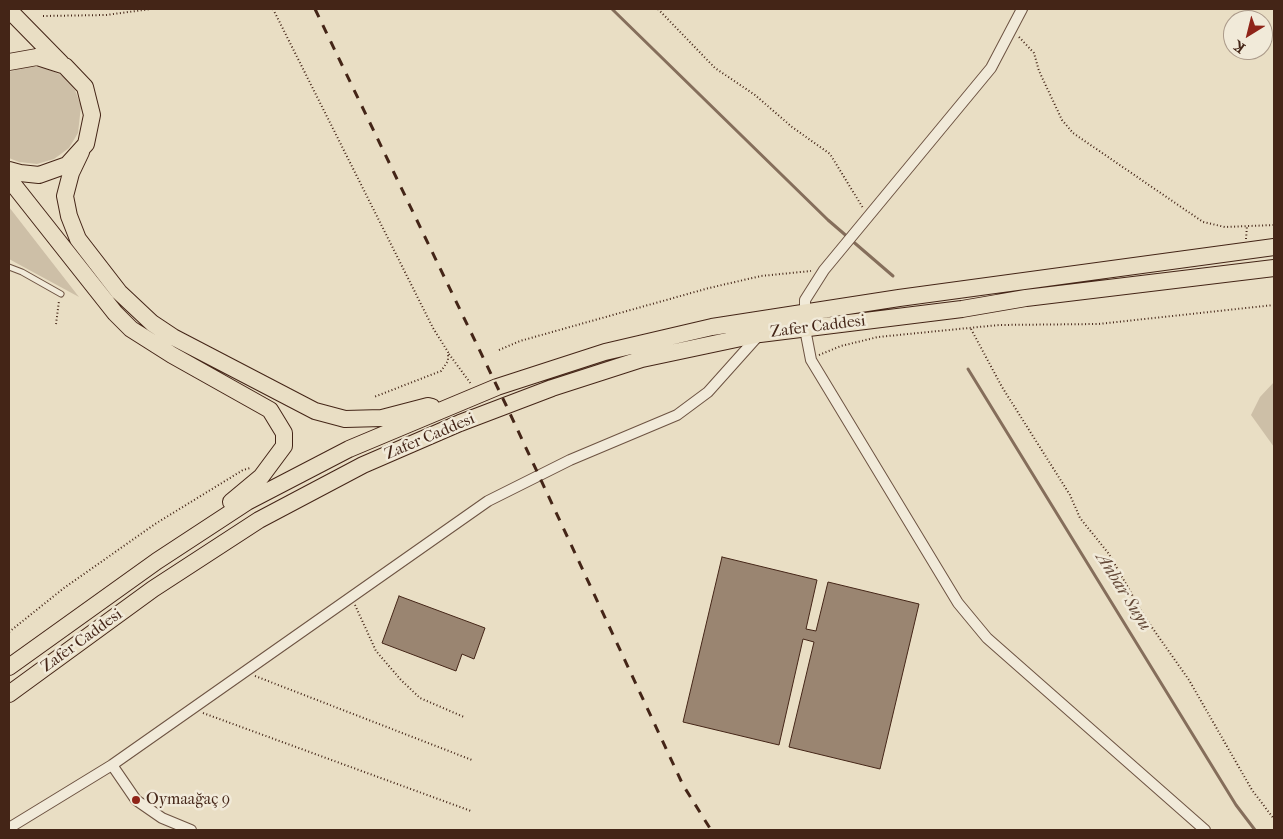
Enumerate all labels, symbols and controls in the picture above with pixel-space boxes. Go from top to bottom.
north arrow [1223,10,1273,60]
text: K [1230,37,1249,57]
street label: Zafer Caddesi [769,312,867,342]
street label: Zafer Caddesi [382,409,478,465]
water label: Anbar Suyu [1091,549,1155,635]
street label: Zafer Caddesi [38,605,126,677]
place label: Oymaağaç 9 [146,790,230,810]
marker: Oymaağaç 9 [130,794,142,806]

